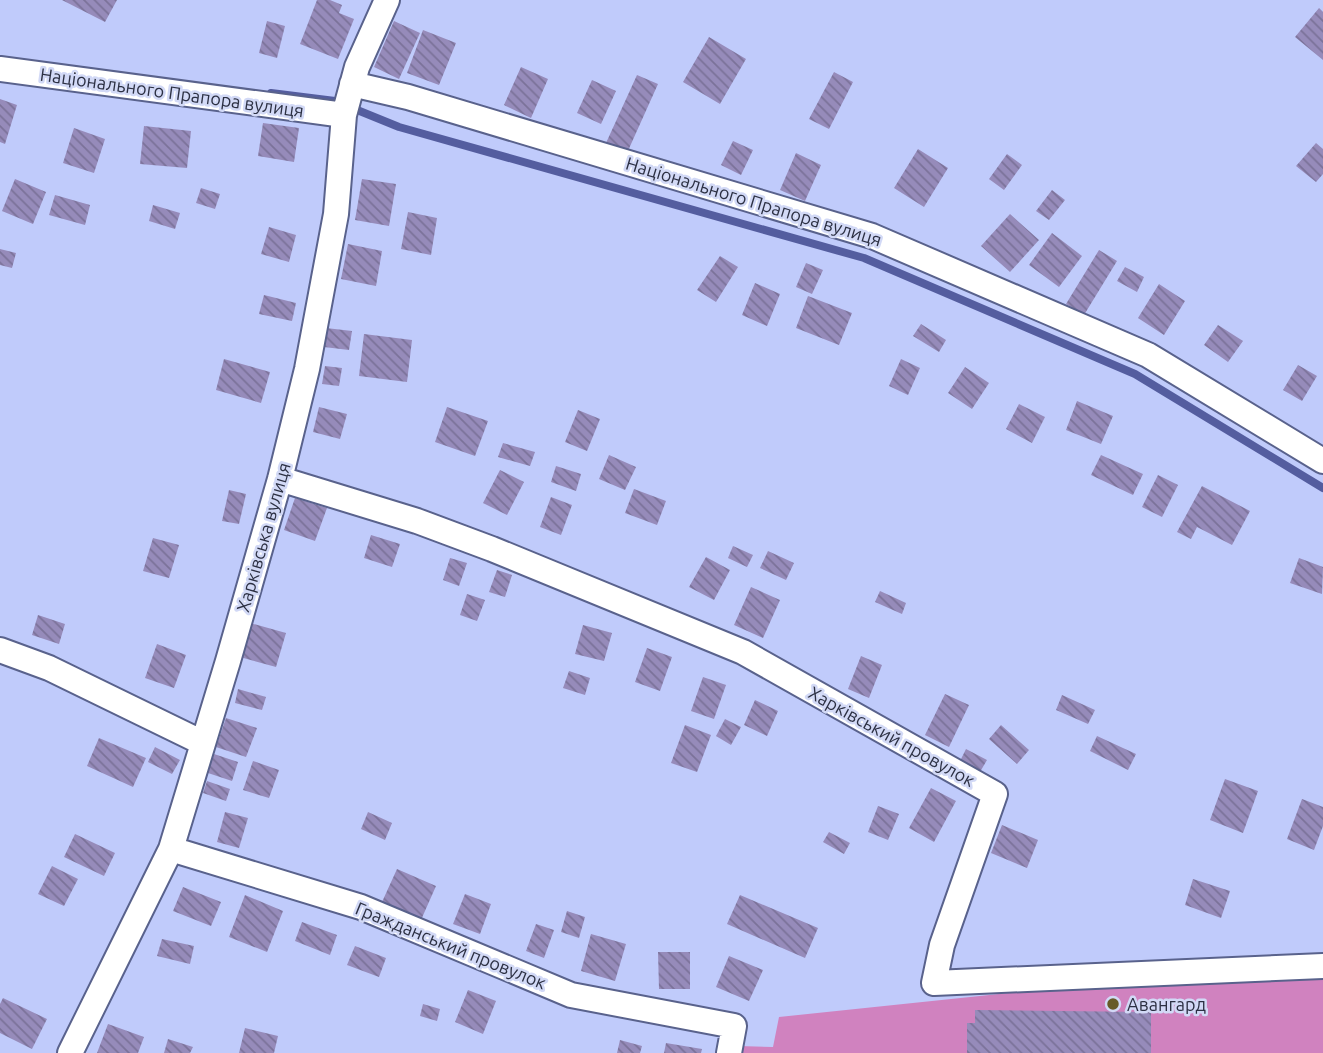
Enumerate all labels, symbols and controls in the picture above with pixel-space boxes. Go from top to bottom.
street label: Національного Прапора вулиця [39,64,305,120]
street label: Національного Прапора вулиця [624,153,884,249]
street label: Харківська вулиця [232,460,294,614]
street label: Харківський провулок [805,682,979,790]
street label: Гражданський провулок [353,898,549,992]
place label: Авангард [1127,994,1206,1014]
marker: Авангард [1105,996,1121,1012]

